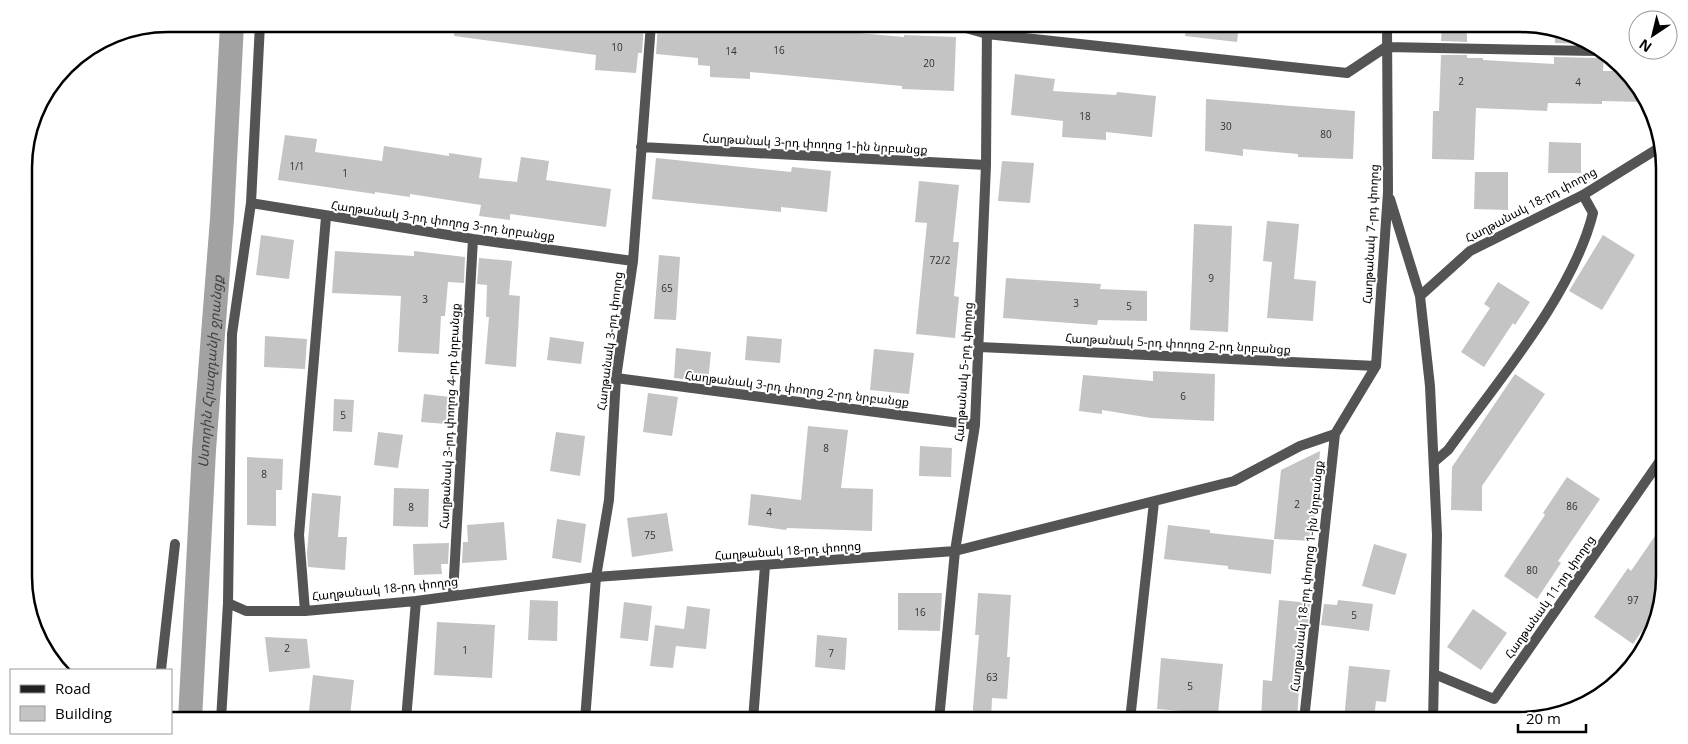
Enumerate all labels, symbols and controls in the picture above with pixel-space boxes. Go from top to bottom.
north arrow [1628,10,1678,60]
text: N [1635,35,1655,57]
house number: 10 [611,40,623,54]
house number: 16 [773,43,785,57]
house number: 14 [725,44,737,58]
house number: 20 [923,56,935,70]
house number: 2 [1458,74,1464,88]
house number: 4 [1575,75,1581,89]
house number: 18 [1079,109,1091,123]
house number: 30 [1220,119,1232,133]
house number: 80 [1320,127,1332,141]
street label: Հաղթանակ 3-րդ փողոց 1-ին նրբանցք [702,129,928,158]
house number: 1/1 [289,159,305,173]
street label: Հաղթանակ 18-րդ փողոց [1462,163,1600,247]
street label: Հաղթանակ 7-րդ փողոց [1358,164,1383,304]
house number: 1 [342,166,348,180]
street label: Հաղթանակ 3-րդ փողոց 3-րդ նրբանցք [330,196,556,245]
house number: 72/2 [930,253,951,267]
street label: Հաղթանակ 3-րդ փողոց [593,270,626,411]
house number: 9 [1208,271,1214,285]
water label: Ստորին Հրազդանի ջրանցք [193,274,227,468]
house number: 65 [661,281,673,295]
house number: 3 [422,292,428,306]
house number: 3 [1073,296,1079,310]
house number: 5 [1126,299,1132,313]
street label: Հաղթանակ 5-րդ փողոց [950,302,977,442]
street label: Հաղթանակ 3-րդ փողոց 4-րդ նրբանցք [435,303,464,529]
street label: Հաղթանակ 5-րդ փողոց 2-րդ նրբանցք [1065,329,1291,358]
street label: Հաղթանակ 3-րդ փողոց 2-րդ նրբանցք [684,366,910,411]
house number: 6 [1180,389,1186,403]
house number: 5 [340,408,346,422]
house number: 8 [823,441,829,455]
street label: Հաղթանակ 18-րդ փողոց 1-ին նրբանցք [1286,460,1327,692]
house number: 8 [261,467,267,481]
house number: 2 [1294,497,1300,511]
house number: 86 [1566,499,1578,513]
house number: 8 [408,500,414,514]
house number: 4 [766,505,772,519]
house number: 75 [644,528,656,542]
street label: Հաղթանակ 11-րդ փողոց [1501,532,1599,662]
street label: Հաղթանակ 18-րդ փողոց [714,537,862,564]
house number: 80 [1526,563,1538,577]
street label: Հաղթանակ 18-րդ փողոց [311,572,459,605]
house number: 97 [1627,593,1639,607]
house number: 16 [914,605,926,619]
house number: 5 [1351,608,1357,622]
house number: 2 [284,641,290,655]
house number: 1 [462,643,468,657]
house number: 7 [828,646,834,660]
legend [10,669,172,734]
house number: 63 [986,670,998,684]
text: Road [55,678,91,698]
house number: 5 [1187,679,1193,693]
scale bar [1518,702,1586,734]
text: Building [55,703,112,723]
text: 20 m [1526,708,1561,728]

